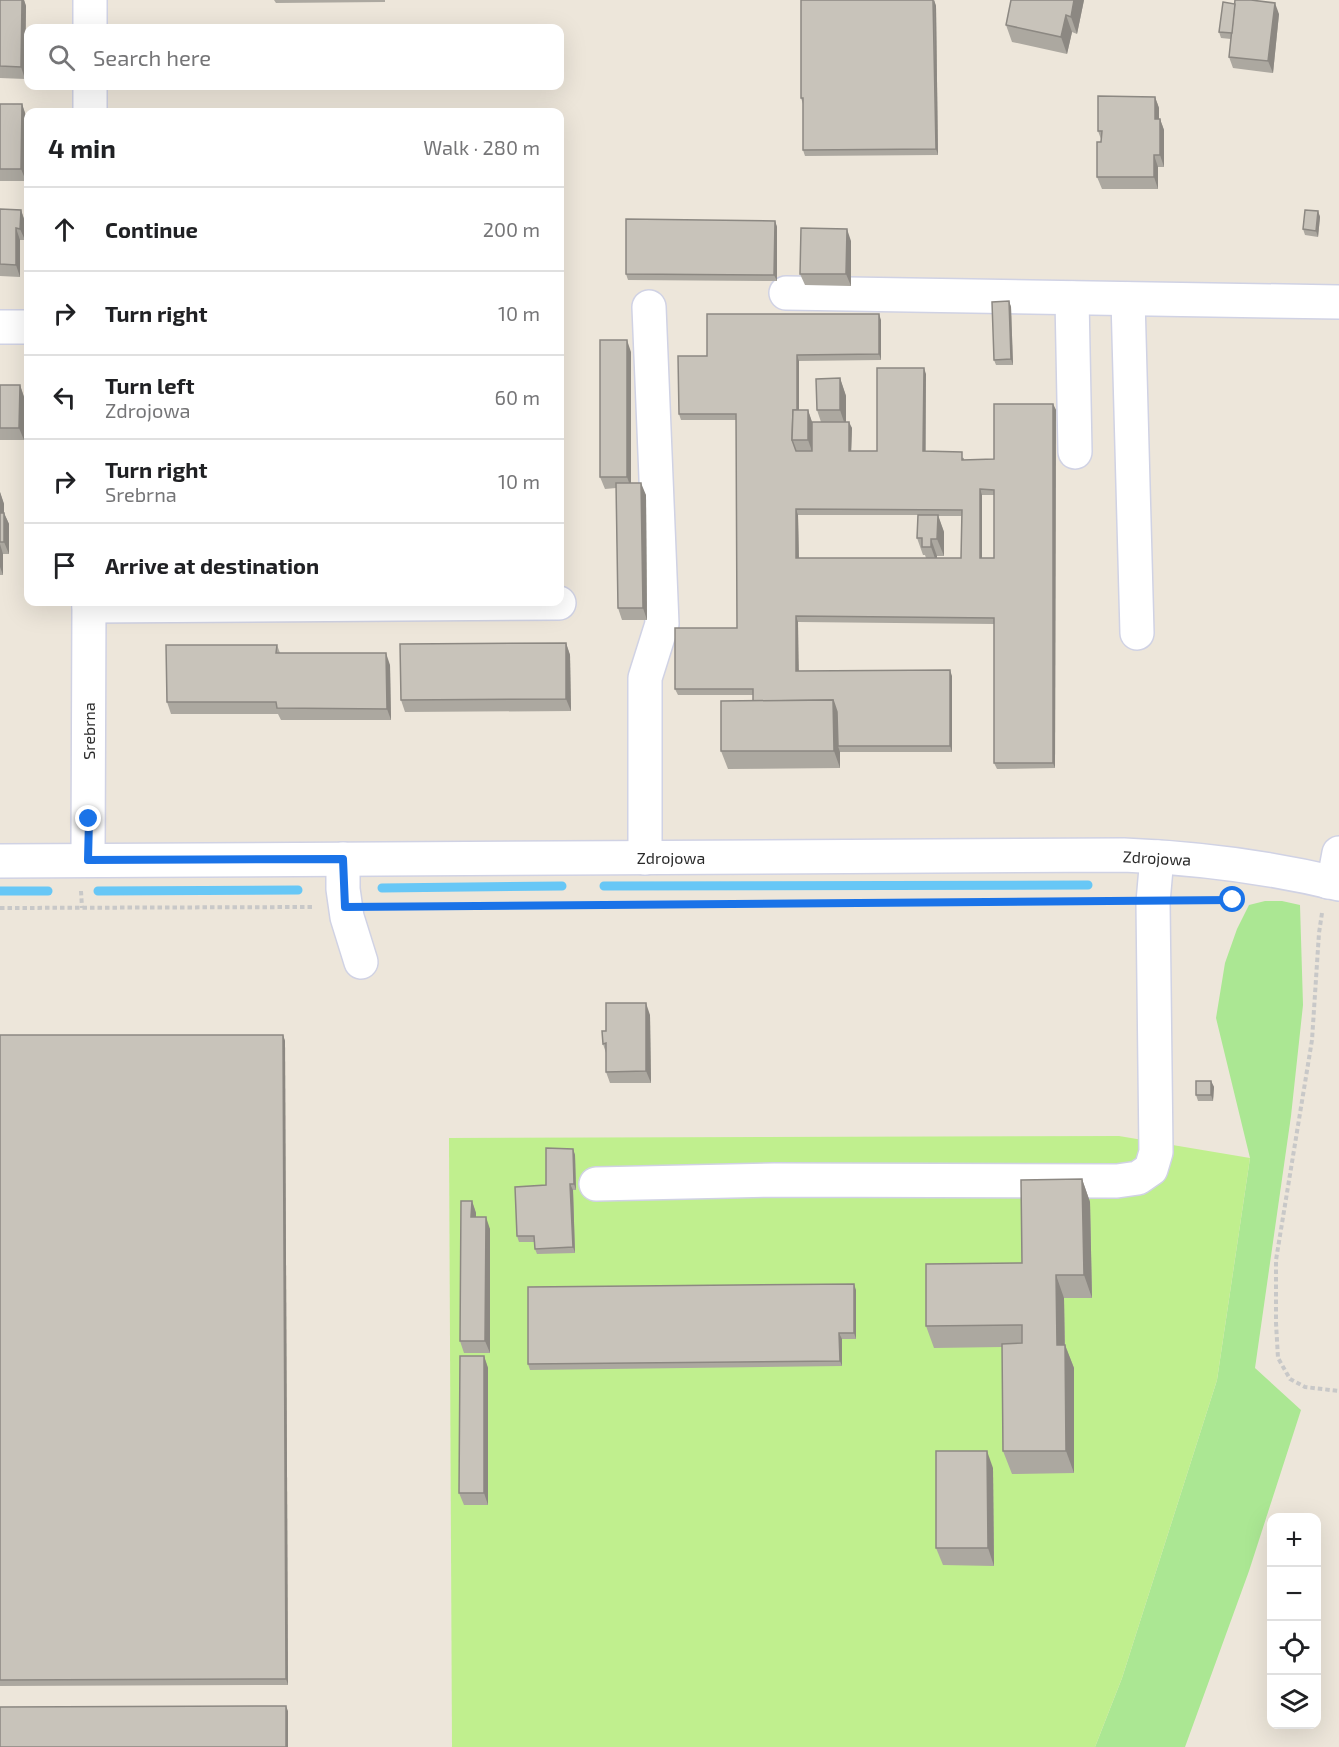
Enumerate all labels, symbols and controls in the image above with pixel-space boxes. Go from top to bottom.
search box [24,24,564,90]
icon: search [45,41,78,74]
text: Search here [93,44,211,70]
text: 4 min [48,132,116,163]
text: Walk · 280 m [423,135,540,159]
icon: ahead [48,213,81,246]
text: Continue [105,216,198,242]
text: 200 m [483,217,540,241]
icon: right [48,297,81,330]
text: Turn right [105,300,207,326]
text: 10 m [498,301,540,325]
text: Turn left [105,372,194,398]
icon: left [48,381,81,414]
text: 60 m [495,385,540,409]
text: Zdrojowa [105,398,191,422]
text: Turn right [105,456,207,482]
icon: right [48,465,81,498]
text: 10 m [498,469,540,493]
text: Srebrna [105,482,177,506]
icon: arrive [48,549,81,582]
text: Arrive at destination [105,552,319,578]
street label: Srebrna [79,702,98,760]
route end [75,805,101,831]
street label: Zdrojowa [1122,846,1192,870]
street label: Zdrojowa [637,848,705,868]
route start [1219,886,1245,912]
map controls [1267,1513,1321,1729]
button: + [1267,1513,1321,1567]
button: − [1267,1567,1321,1621]
button: locate [1267,1621,1321,1675]
button: layers [1267,1675,1321,1729]

